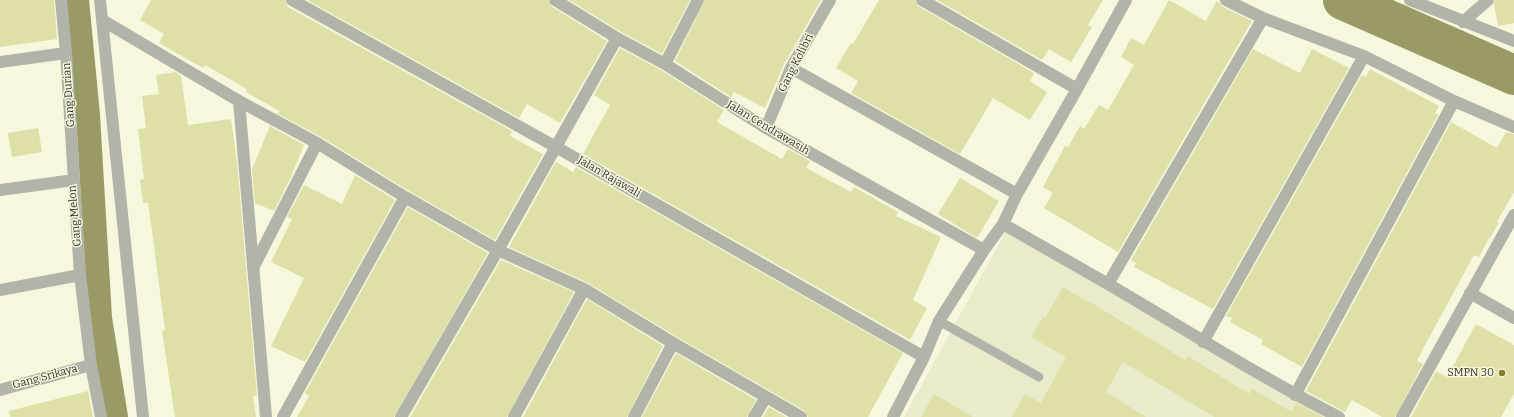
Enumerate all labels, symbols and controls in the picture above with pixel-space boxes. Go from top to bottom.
street label: Gang Kolibri [776,32,816,94]
street label: Gang Durian [60,62,78,128]
street label: Jalan Cendrawasih [724,98,812,158]
street label: Jalan Rajawali [575,154,643,200]
street label: Gang Melon [66,185,84,247]
street label: Gang Srikaya [11,362,79,392]
place label: SMPN 30 [1447,366,1494,380]
marker: SMPN 30 [1497,368,1507,378]

